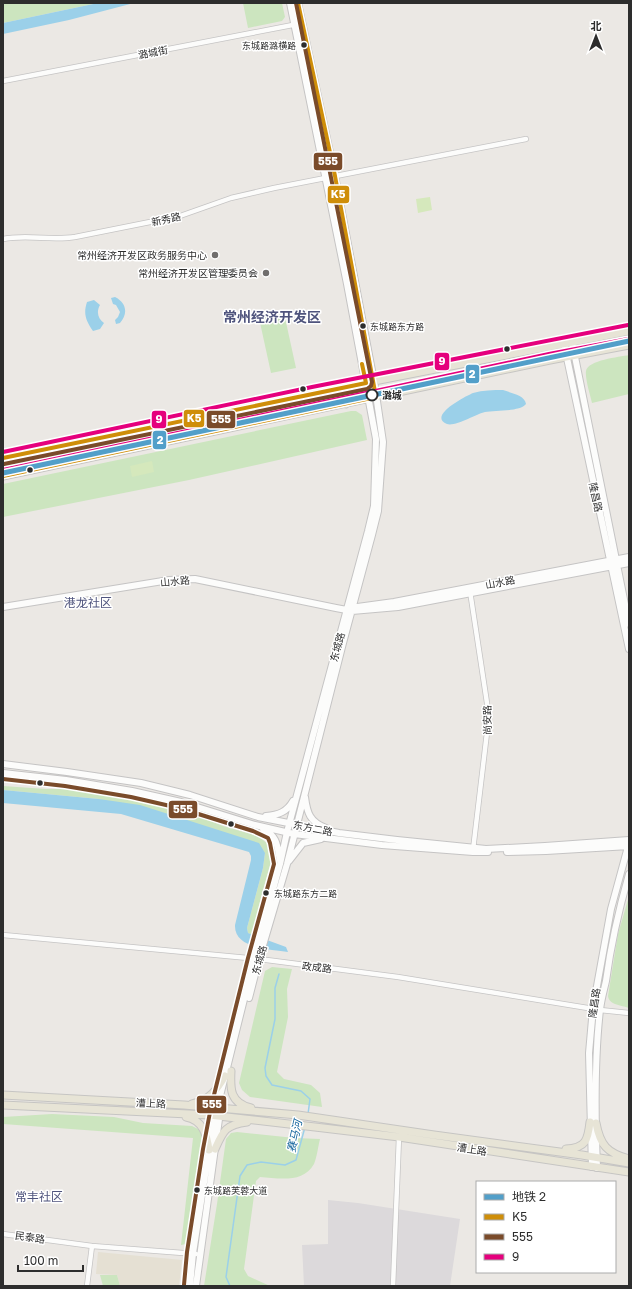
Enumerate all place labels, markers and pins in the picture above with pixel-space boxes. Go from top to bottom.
place label: 东城路潞横路 [242,40,296,51]
marker: 东城路潞横路 [299,40,309,50]
place label: 常州经济开发区政务服务中心 [77,249,207,261]
marker: 常州经济开发区政务服务中心 [210,250,220,260]
place label: 常州经济开发区管理委员会 [138,267,258,279]
marker: 常州经济开发区管理委员会 [261,268,271,278]
marker: 东城路东方路 [358,321,368,331]
place label: 东城路东方路 [370,321,424,332]
unlabelled marker [502,344,512,354]
unlabelled marker [298,384,308,394]
marker: 潞城 [365,388,379,402]
place label: 潞城 [382,389,402,401]
unlabelled marker [25,465,35,475]
unlabelled marker [35,778,45,788]
unlabelled marker [226,819,236,829]
marker: 东城路东方二路 [261,888,271,898]
place label: 东城路东方二路 [274,888,337,899]
marker: 东城路芙蓉大道 [192,1185,202,1195]
place label: 东城路芙蓉大道 [204,1185,267,1196]

